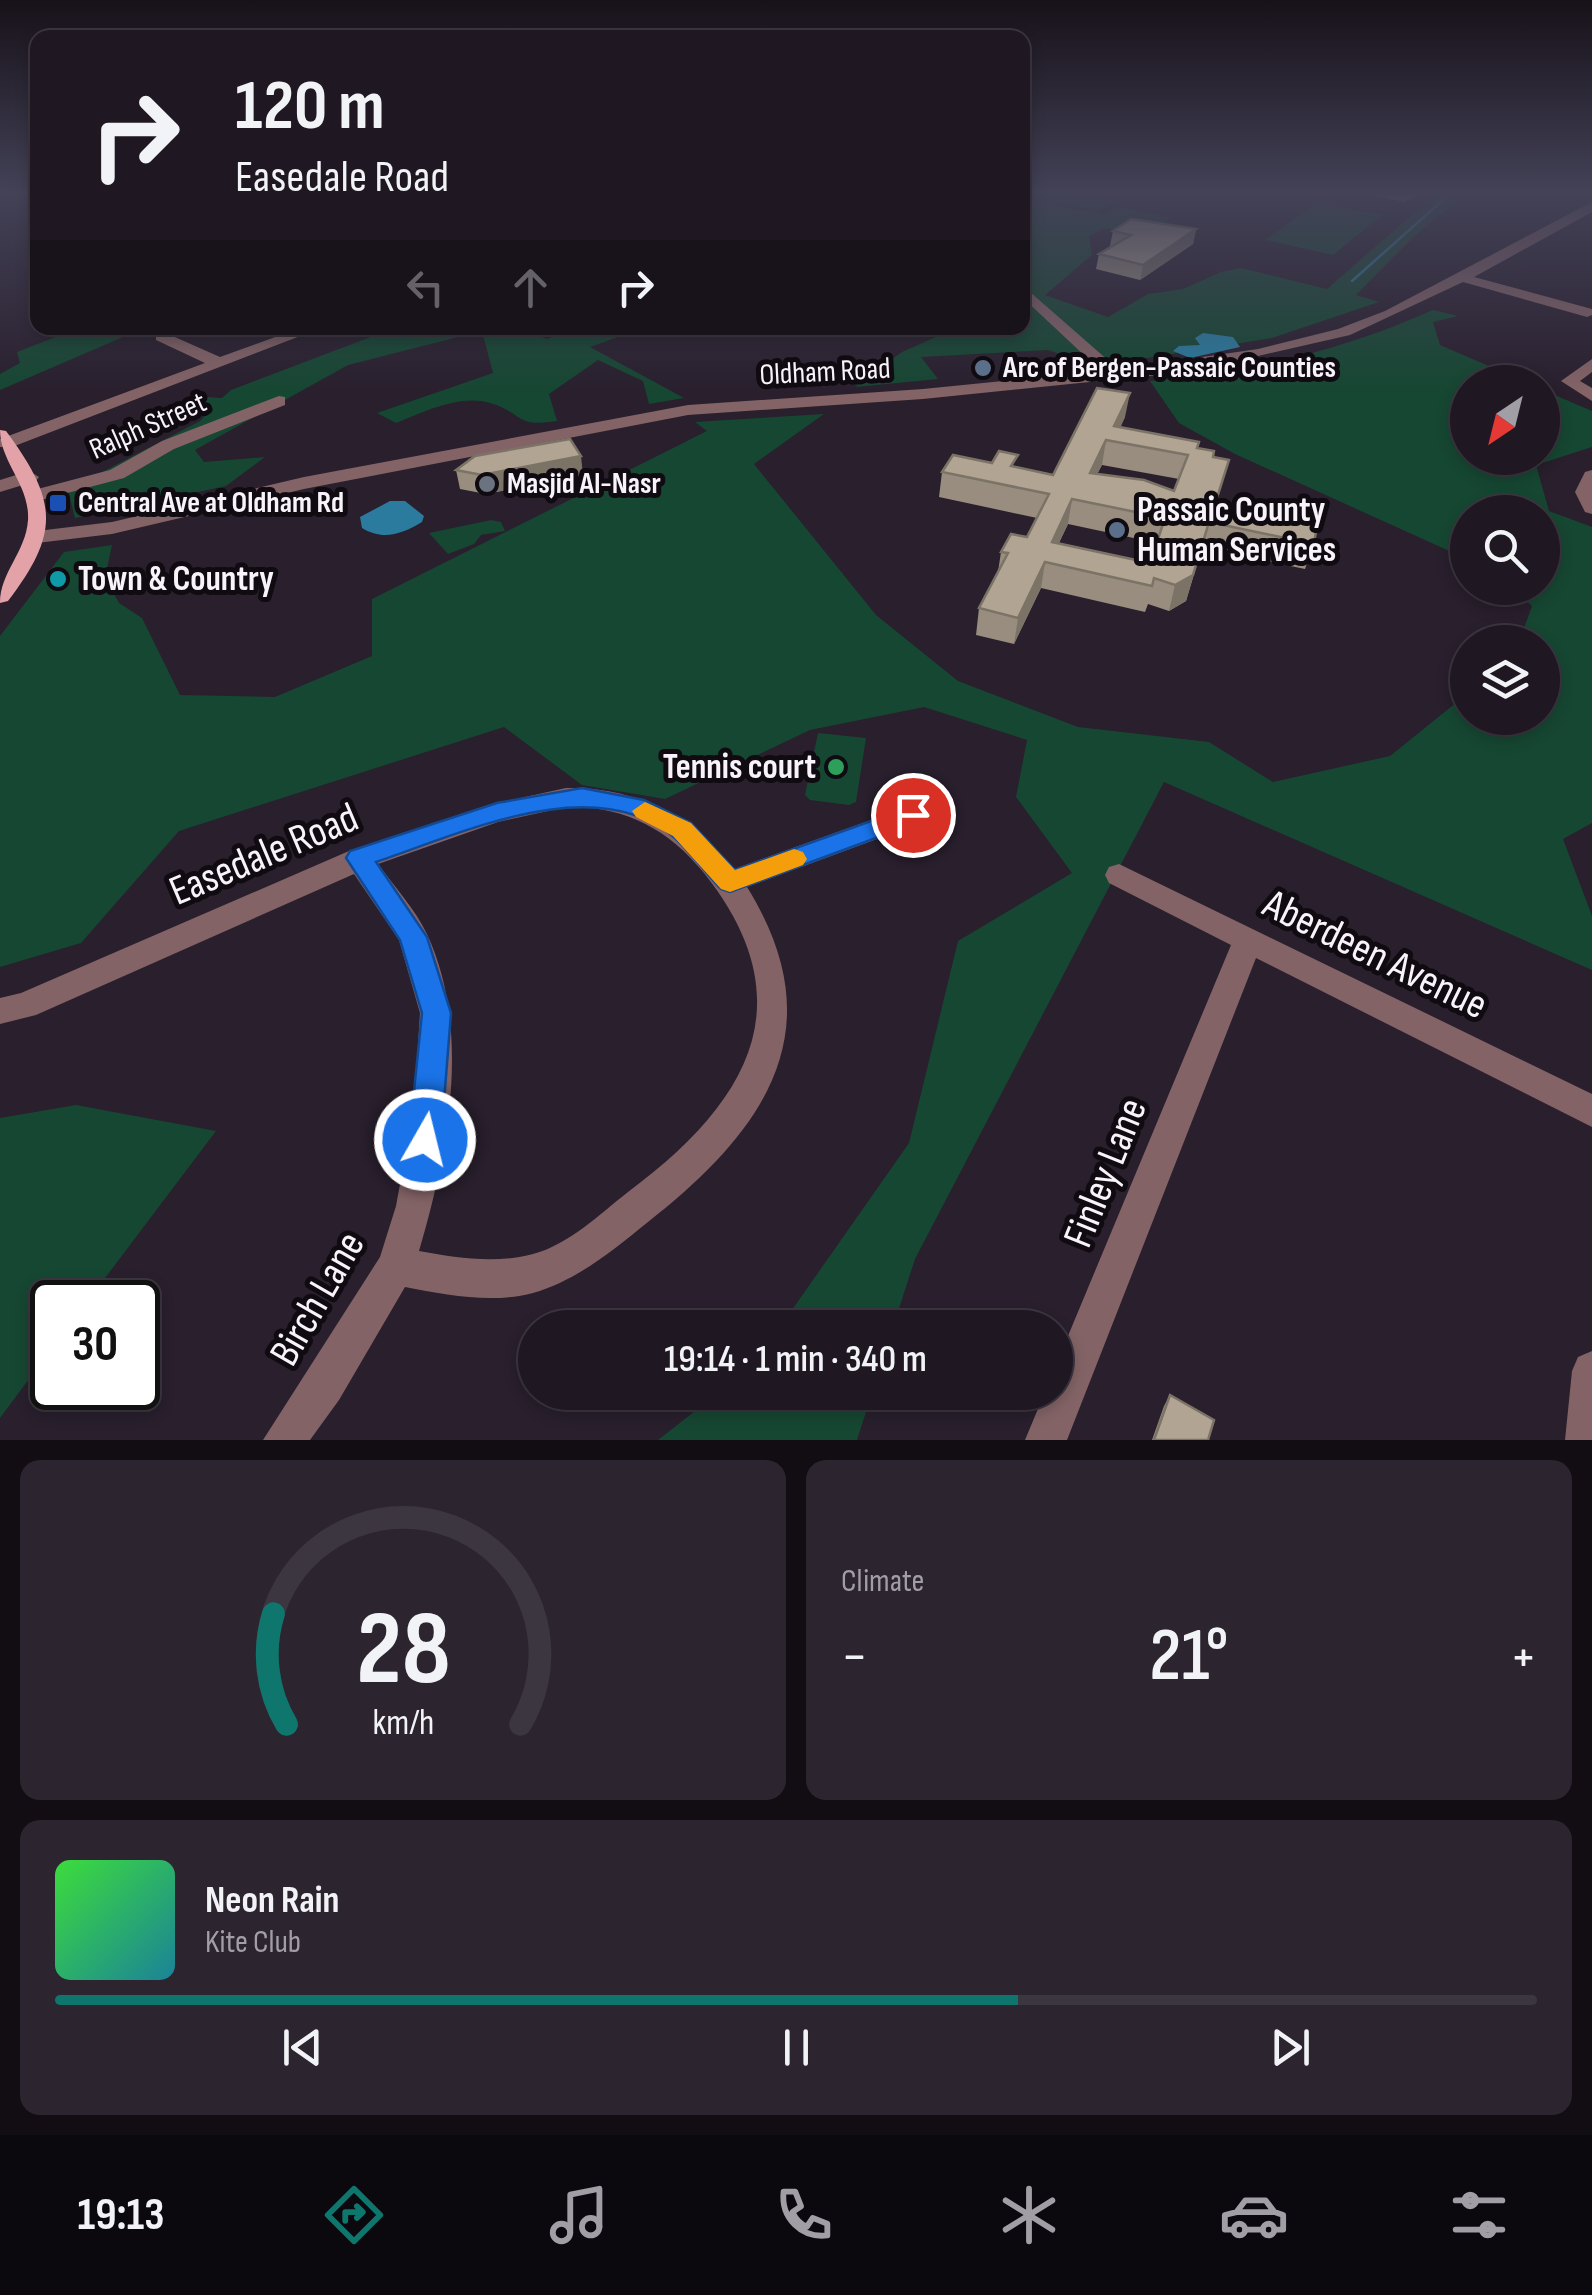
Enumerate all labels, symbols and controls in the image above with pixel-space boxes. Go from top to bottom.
text: 120 m [235,65,385,149]
icon: right [70,70,200,200]
text: Easedale Road [235,150,449,205]
icon: left [398,260,453,315]
icon: ahead [503,260,558,315]
icon: right [608,260,663,315]
place label: Arc of Bergen-Passaic Counties [1002,350,1336,386]
street label: Oldham Road [759,351,891,393]
marker: Arc of Bergen-Passaic Counties [972,357,994,379]
north arrow [1450,365,1560,475]
map controls [1450,365,1560,735]
street label: Ralph Street [84,384,212,468]
place label: Masjid Al-Nasr [507,466,661,502]
marker: Masjid Al-Nasr [476,473,498,495]
place label: Central Ave at Oldham Rd [78,485,344,521]
place label: Passaic County Human Services [1137,489,1336,572]
marker: Central Ave at Oldham Rd [47,492,69,514]
button: search [1450,495,1560,605]
marker: Passaic County Human Services [1106,519,1128,541]
place label: Town & Country [78,558,274,601]
marker: Town & Country [47,568,69,590]
button: layers [1450,625,1560,735]
place label: Tennis court [663,746,816,789]
marker: Tennis court [825,756,847,778]
pin [871,773,956,858]
icon: arrive [886,788,941,843]
street label: Easedale Road [162,792,366,918]
street label: Aberdeen Avenue [1254,878,1495,1031]
position arrow [373,1088,477,1192]
street label: Finley Lane [1053,1091,1159,1255]
street label: Birch Lane [259,1223,377,1375]
speed limit sign: 30 [30,1280,160,1410]
text: 19:14 · 1 min · 340 m [664,1337,927,1382]
text: Climate [841,1562,924,1601]
text: 28 [356,1588,450,1713]
text: 21° [1149,1611,1229,1702]
text: − [841,1624,868,1691]
text: + [1510,1624,1537,1691]
text: km/h [372,1702,434,1745]
text: Neon Rain [205,1878,339,1923]
text: Kite Club [205,1923,301,1962]
icon: previous [275,2020,330,2075]
icon: pause [769,2020,824,2075]
icon: next [1263,2020,1318,2075]
icon: directions [319,2180,389,2250]
icon: music [544,2180,614,2250]
icon: phone [769,2180,839,2250]
icon: climate [994,2180,1064,2250]
icon: car [1219,2180,1289,2250]
icon: filters [1444,2180,1514,2250]
text: 19:13 [78,2188,164,2243]

